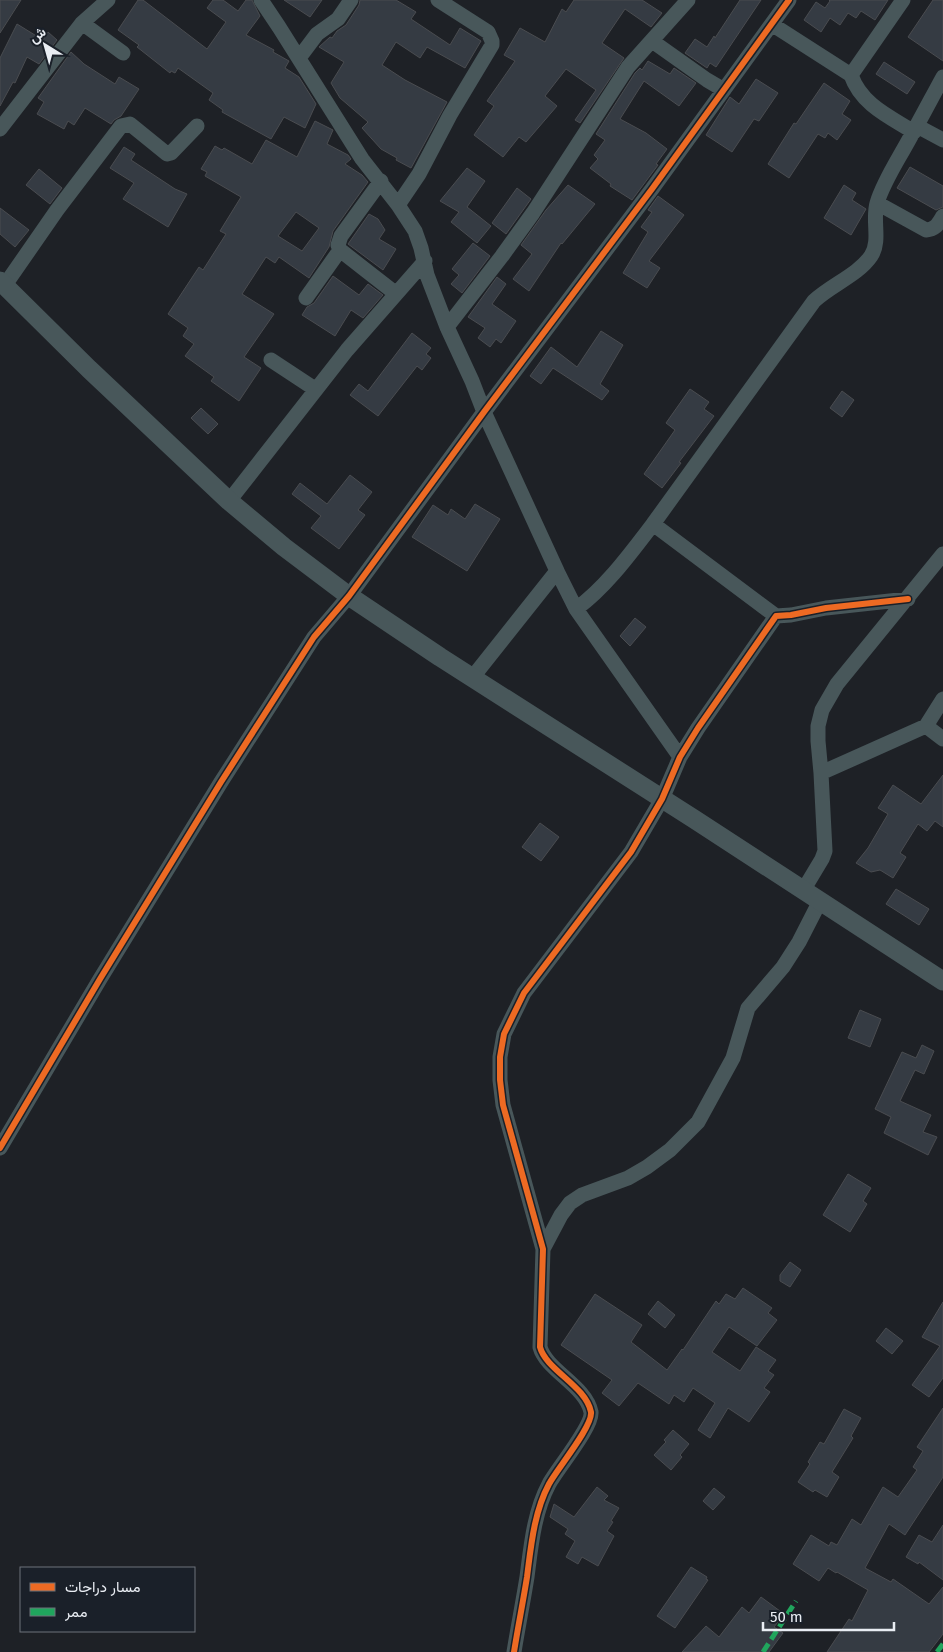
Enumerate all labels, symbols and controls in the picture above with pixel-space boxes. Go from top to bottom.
north arrow [20,20,70,70]
text: ش [26,23,49,47]
legend [20,1567,195,1632]
text: مسار دراجات [65,1578,141,1596]
scale bar [763,1600,894,1632]
text: ممر [64,1603,87,1621]
text: 50 m [770,1608,803,1626]

